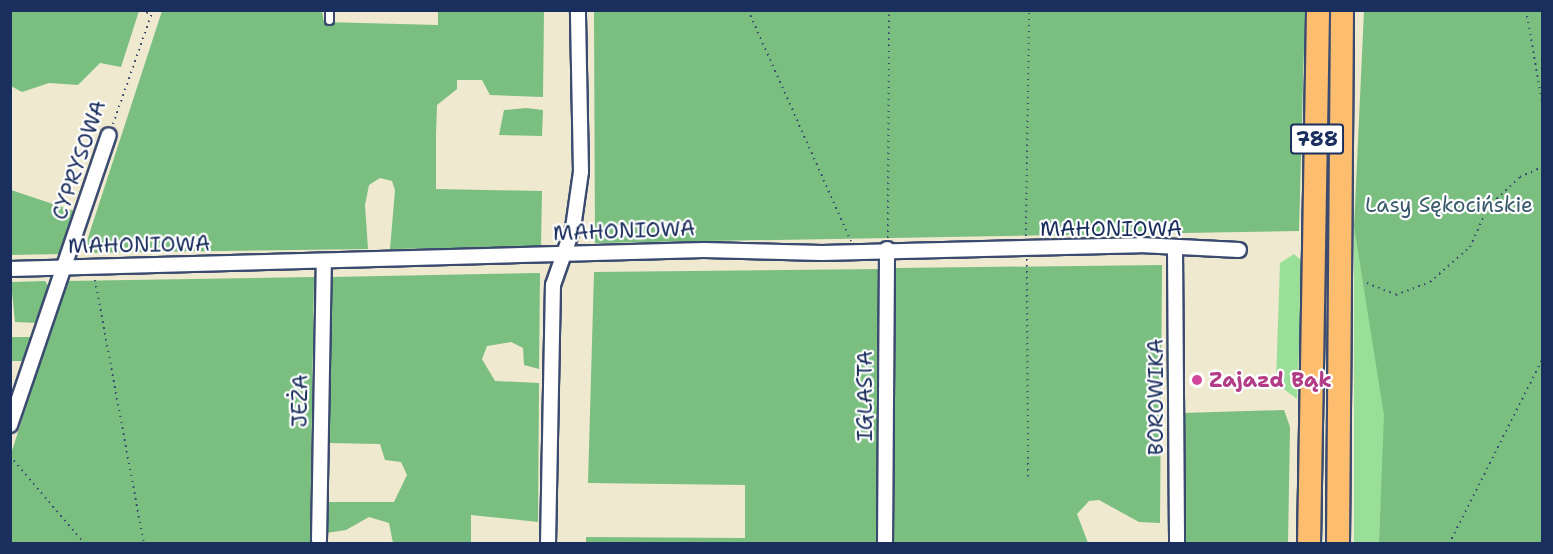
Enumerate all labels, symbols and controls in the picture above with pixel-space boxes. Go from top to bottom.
street label: CYPRYSOWA [47,97,111,223]
road number: 788 [1290,122,1344,156]
park label: Lasy Sękocińskie [1365,192,1533,218]
street label: MAHONIOWA [553,216,695,246]
street label: MAHONIOWA [1040,216,1182,242]
street label: MAHONIOWA [68,231,210,259]
street label: BOROWIKA [1143,339,1169,455]
street label: IGLASTA [852,351,878,441]
place label: Zajazd Bąk [1209,367,1332,393]
marker: Zajazd Bąk [1190,373,1204,387]
street label: JEŻA [287,374,313,428]

